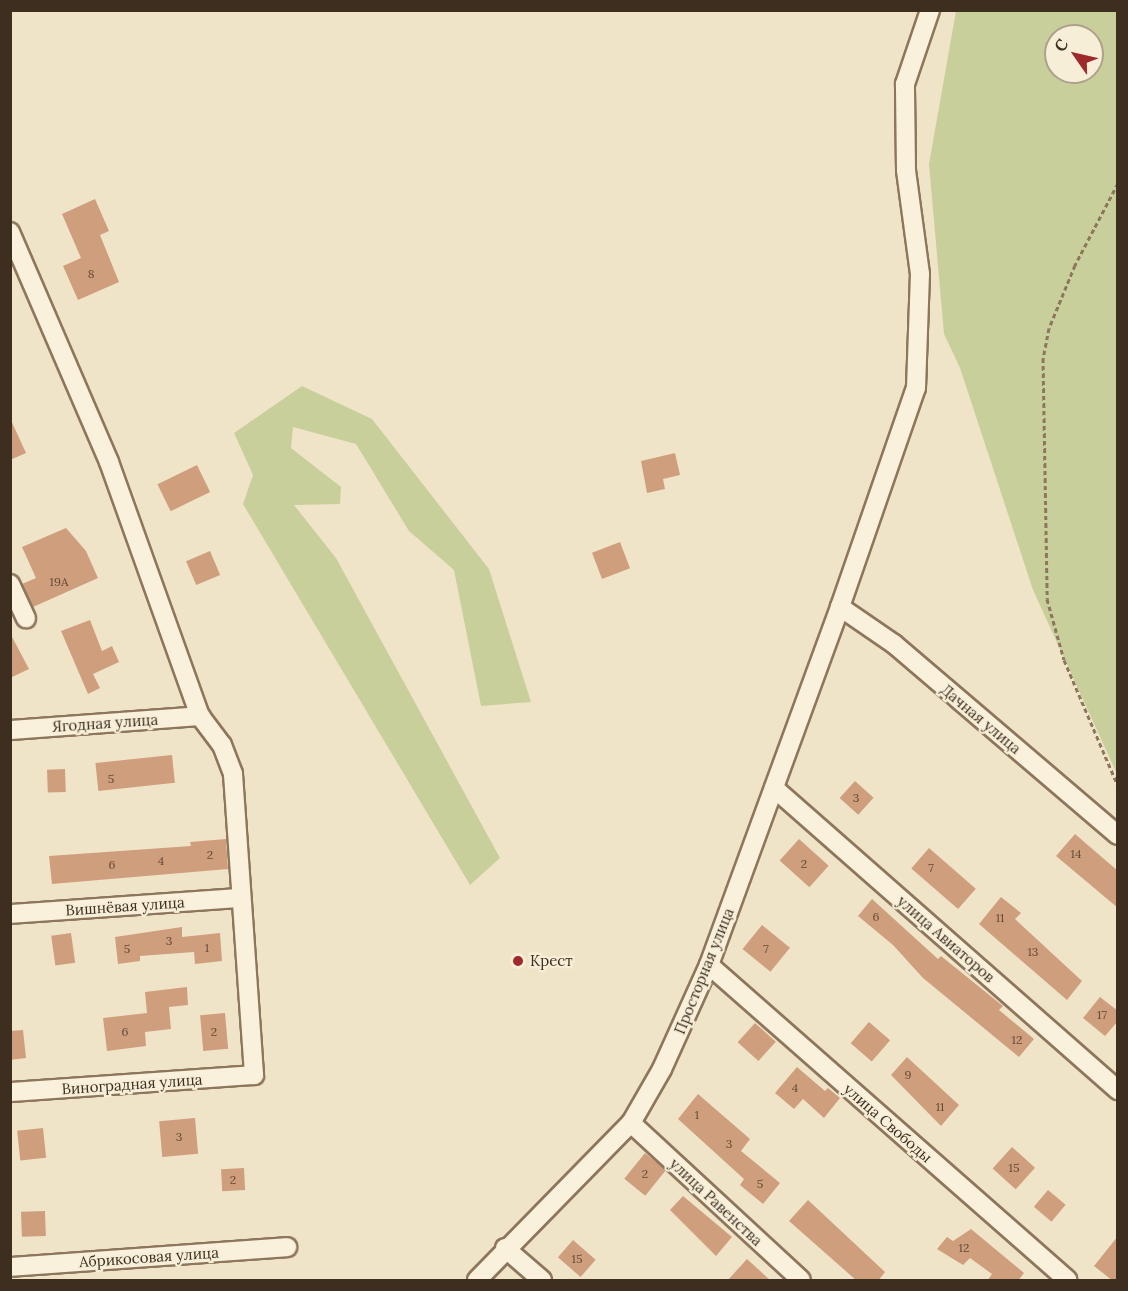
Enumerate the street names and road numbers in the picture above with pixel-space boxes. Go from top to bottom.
street label: Дачная улица [937,680,1025,758]
street label: Ягодная улица [51,710,159,736]
street label: улица Авиаторов [894,892,998,986]
street label: Вишнёвая улица [65,893,185,919]
street label: Просторная улица [670,905,738,1037]
street label: Виноградная улица [61,1070,203,1098]
street label: улица Свободы [840,1080,936,1166]
street label: улица Равенства [666,1154,766,1250]
street label: Абрикосовая улица [78,1243,220,1271]

